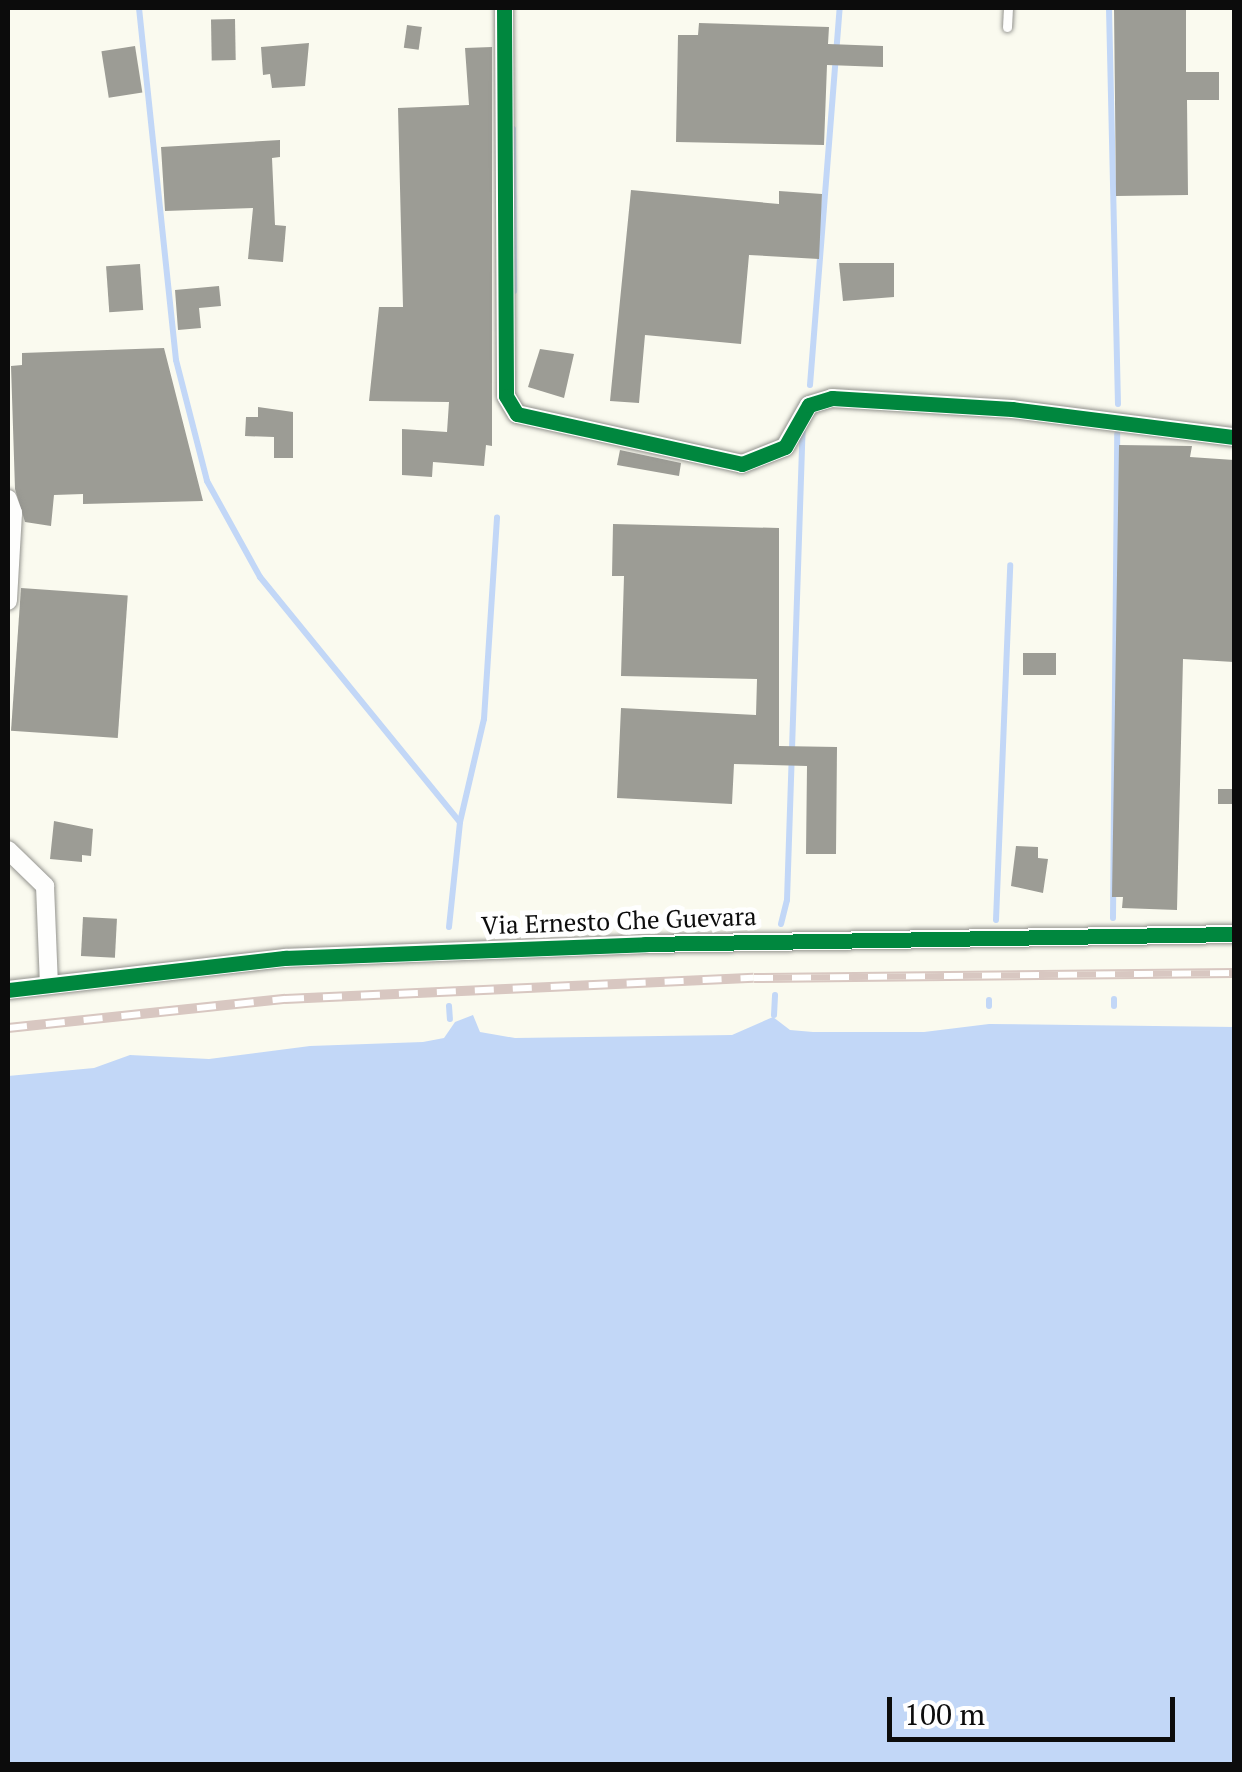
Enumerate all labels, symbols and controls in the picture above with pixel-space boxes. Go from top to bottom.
street label: Via Ernesto Che Guevara [481,901,757,941]
scale bar [892,1677,1180,1739]
text: 100 m [904,1694,985,1734]

